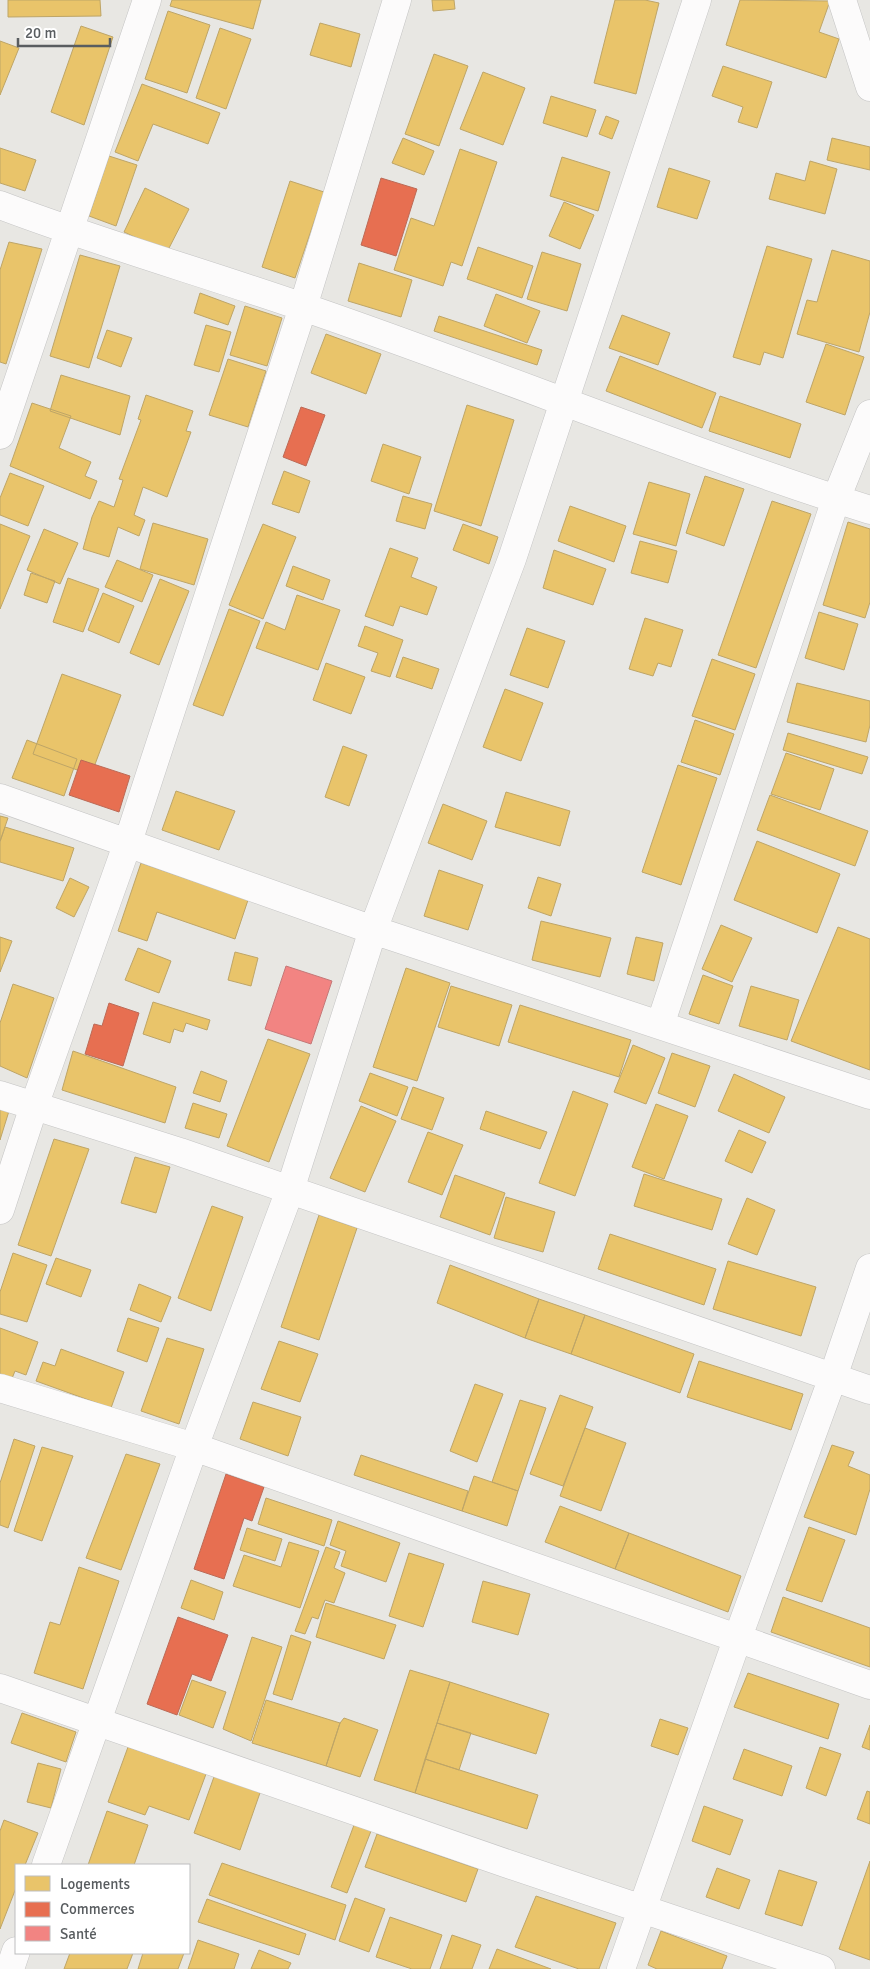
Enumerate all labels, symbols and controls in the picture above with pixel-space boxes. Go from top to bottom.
scale bar [18,15,110,47]
text: 20 m [25,24,56,42]
legend [15,1864,190,1954]
text: Logements [60,1875,131,1893]
text: Commerces [60,1900,135,1918]
text: Santé [60,1925,97,1943]

